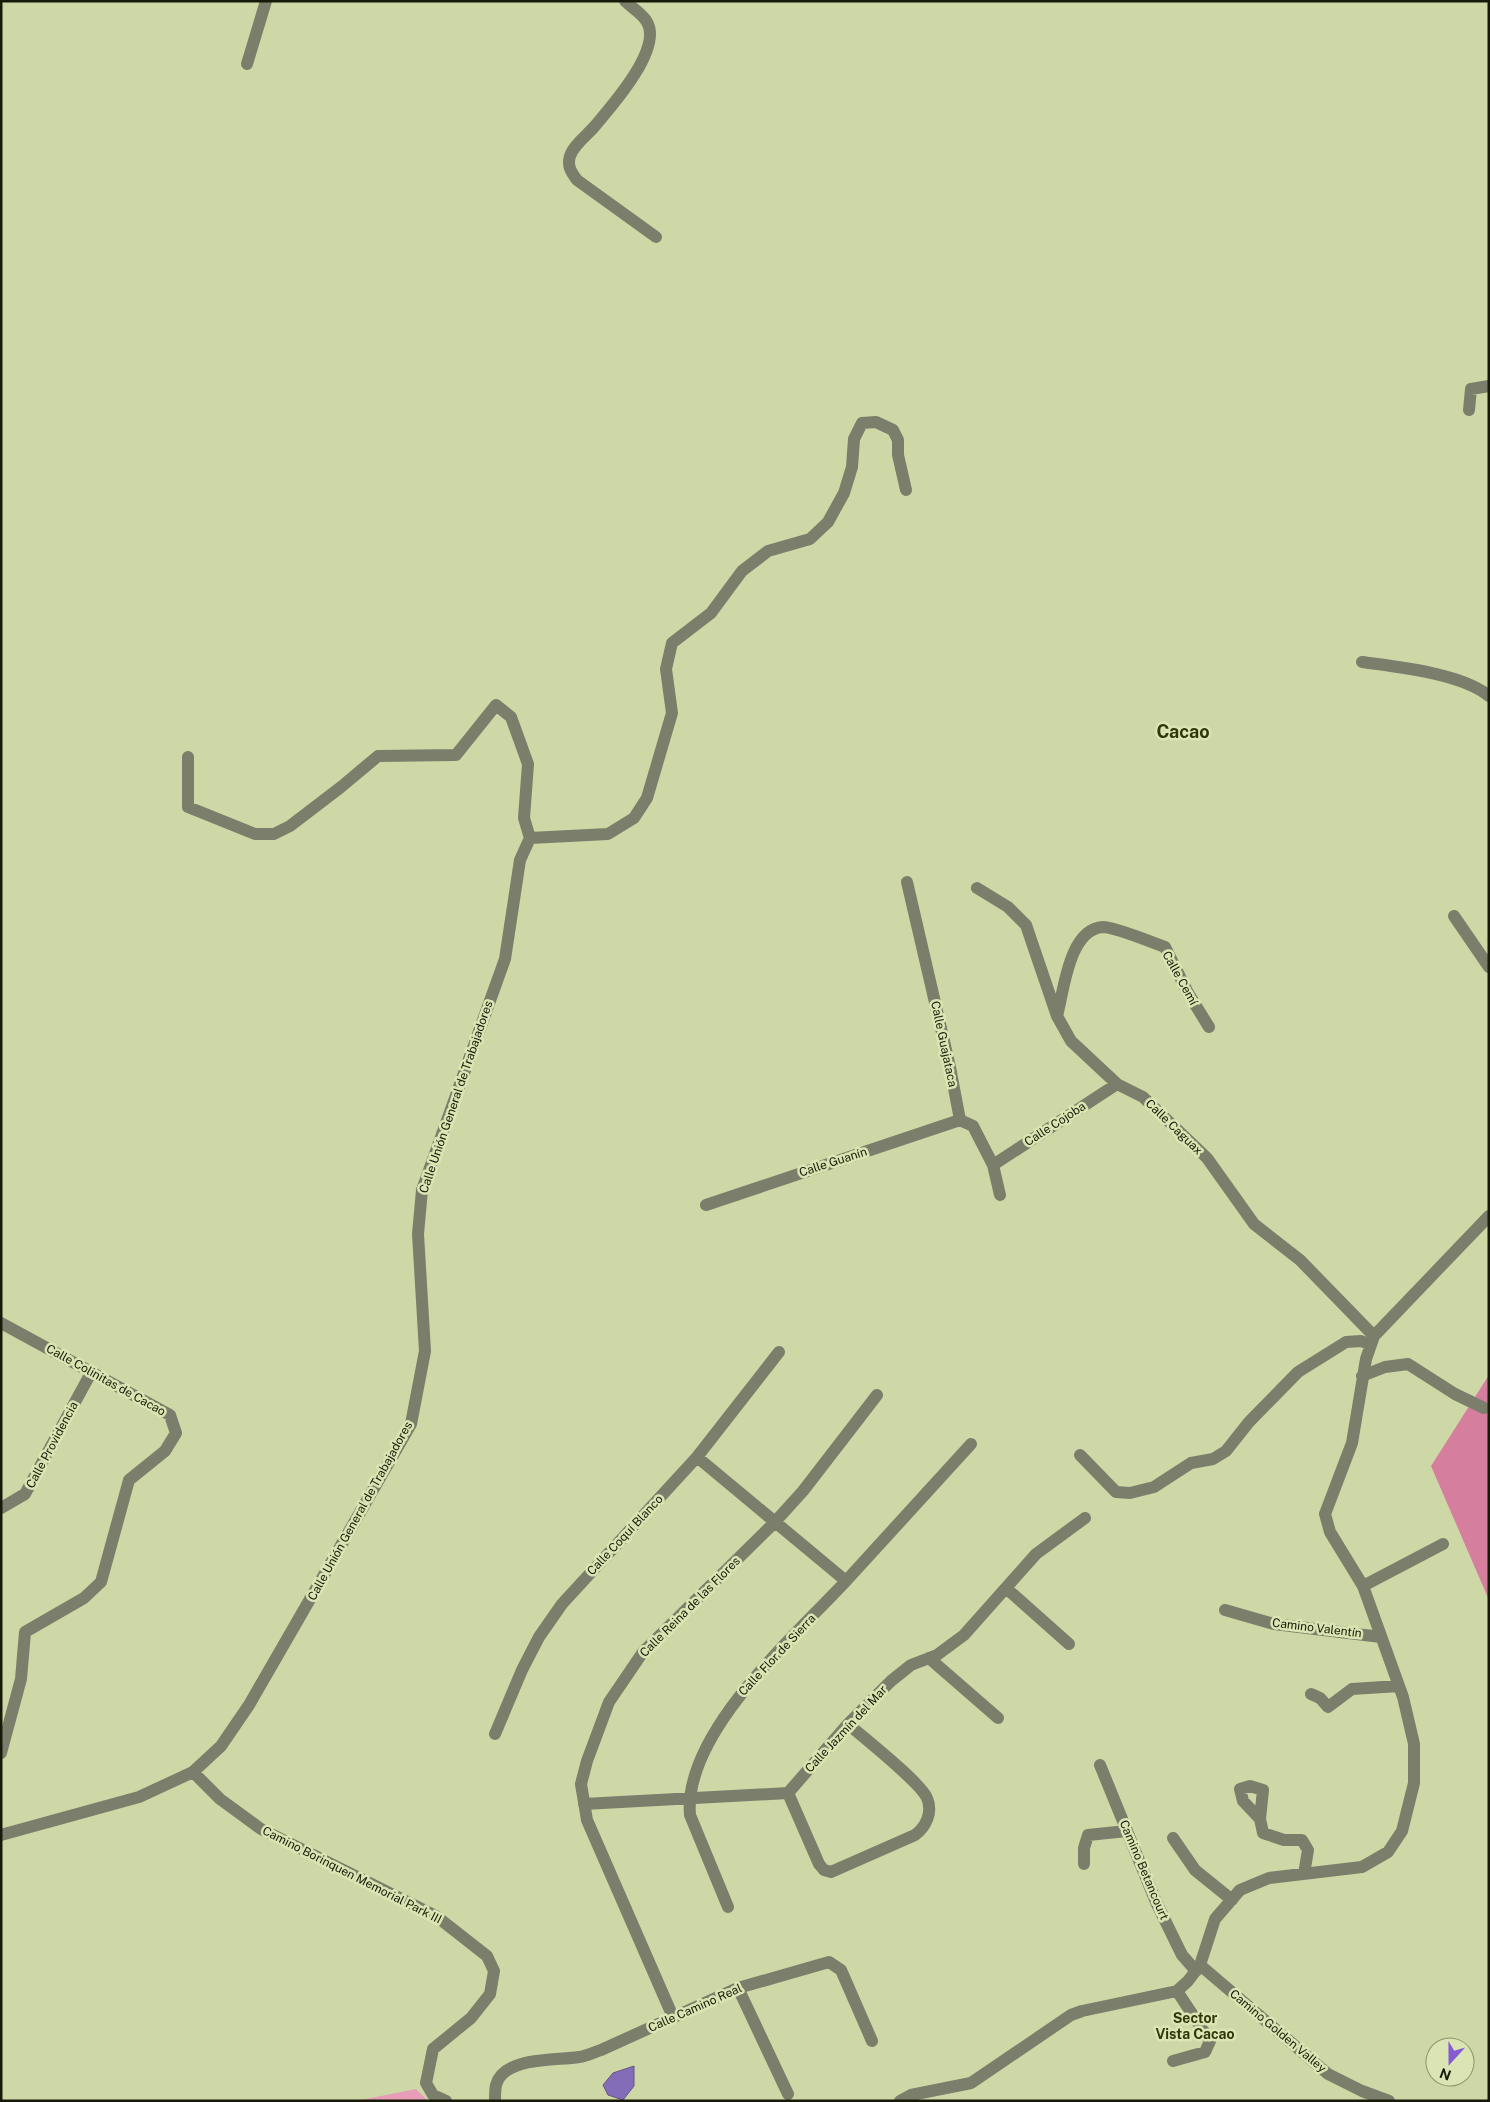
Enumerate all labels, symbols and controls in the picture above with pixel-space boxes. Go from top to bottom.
district label: Cacao [1156,721,1210,742]
street label: Calle Cemí [1159,949,1201,1008]
street label: Calle Unión General de Trabajadores [416,999,496,1195]
street label: Calle Guajataca [928,1000,960,1088]
street label: Calle Caguax [1143,1096,1205,1158]
street label: Calle Cojoba [1022,1099,1088,1149]
street label: Calle Guanín [797,1144,869,1180]
street label: Calle Colinitas de Cacao [44,1341,168,1419]
street label: Calle Providencia [23,1399,81,1491]
street label: Calle Unión General de Trabajadores [305,1419,415,1603]
street label: Calle Coquí Blanco [584,1492,666,1578]
street label: Calle Reina de las Flores [637,1554,743,1660]
street label: Calle Flor de Sierra [736,1611,818,1699]
street label: Camino Valentín [1271,1616,1363,1640]
street label: Calle Jazmín del Mar [802,1682,890,1775]
street label: Camino Betancourt [1117,1818,1171,1922]
street label: Camino Borinquen Memorial Park III [260,1824,444,1926]
street label: Calle Camino Real [646,1981,744,2035]
street label: Camino Golden Valley [1227,1987,1329,2076]
district label: Sector Vista Cacao [1155,2010,1235,2042]
north arrow [1425,2037,1475,2087]
text: N [1437,2065,1453,2084]

